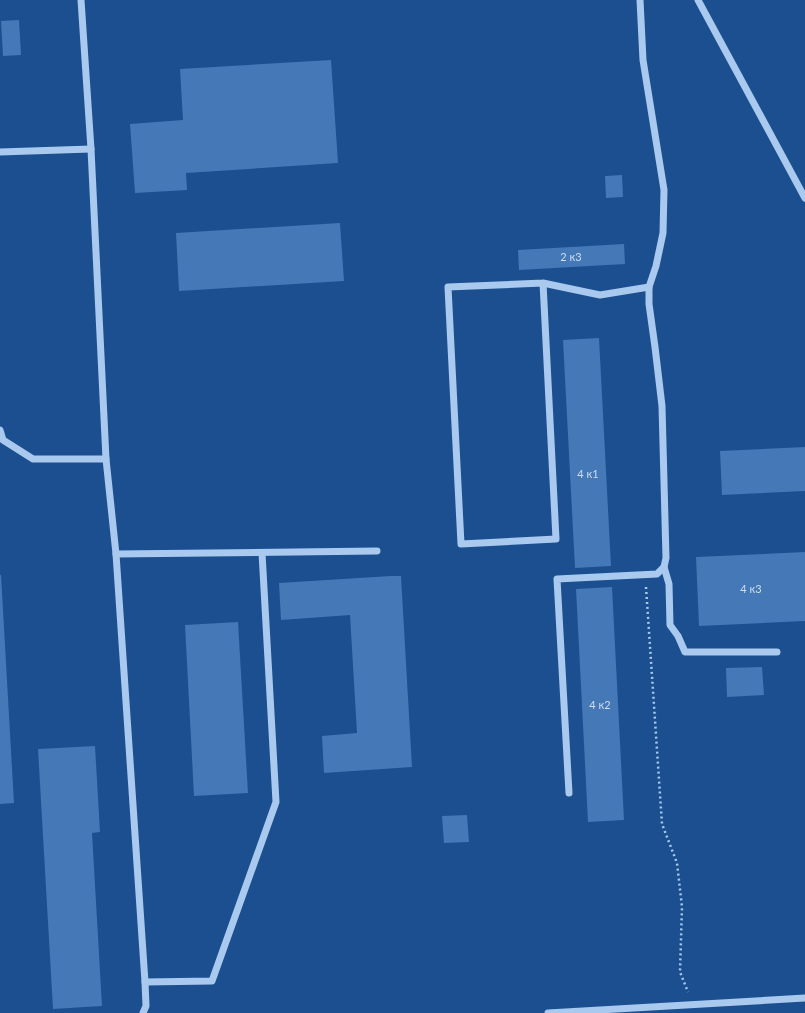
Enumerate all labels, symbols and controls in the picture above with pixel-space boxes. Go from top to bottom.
house number: 2 к3 [560,250,582,263]
house number: 4 к1 [577,467,599,480]
house number: 4 к3 [740,582,762,595]
house number: 4 к2 [589,698,611,711]

